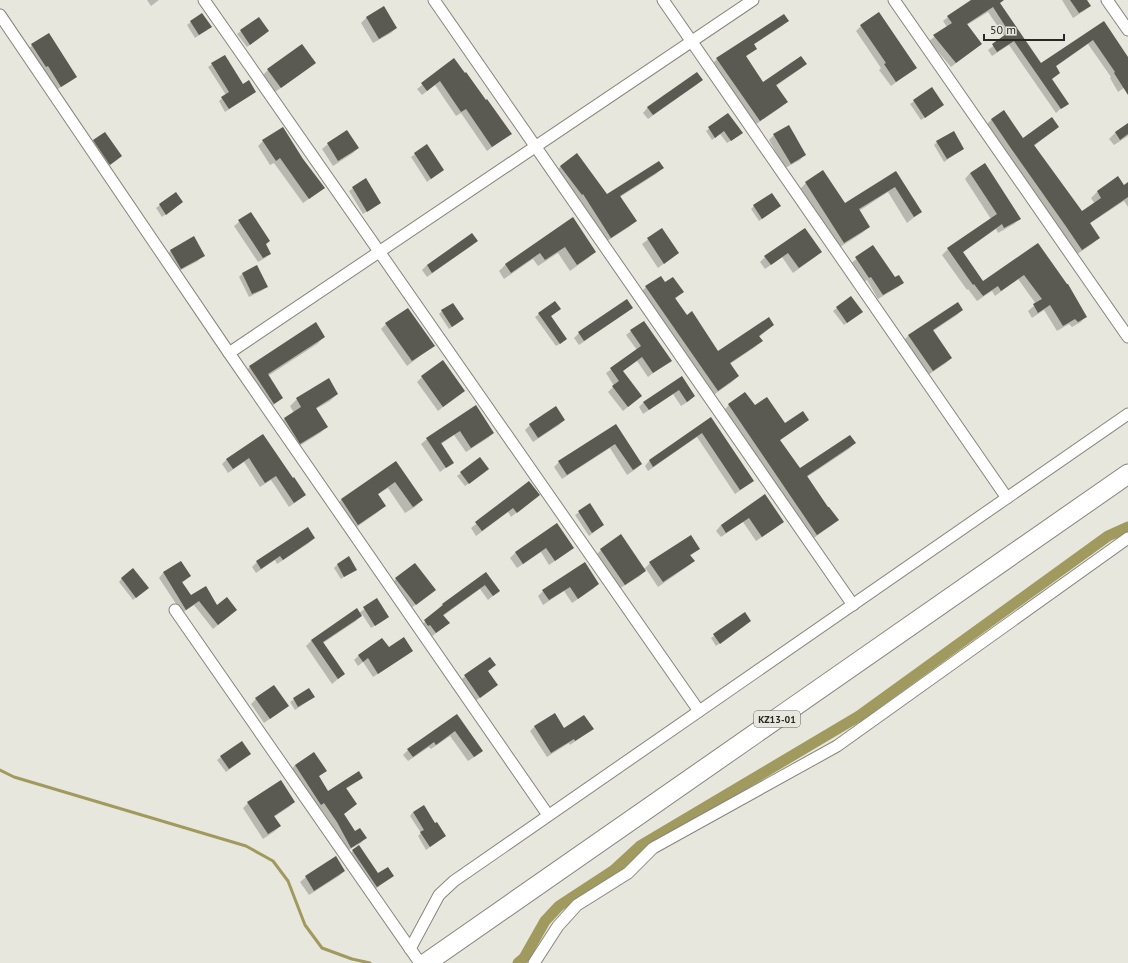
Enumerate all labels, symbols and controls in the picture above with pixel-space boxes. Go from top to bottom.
scale bar [984,16,1064,42]
text: 50 m [990,22,1016,37]
road number: KZ13-01 [754,711,800,727]

